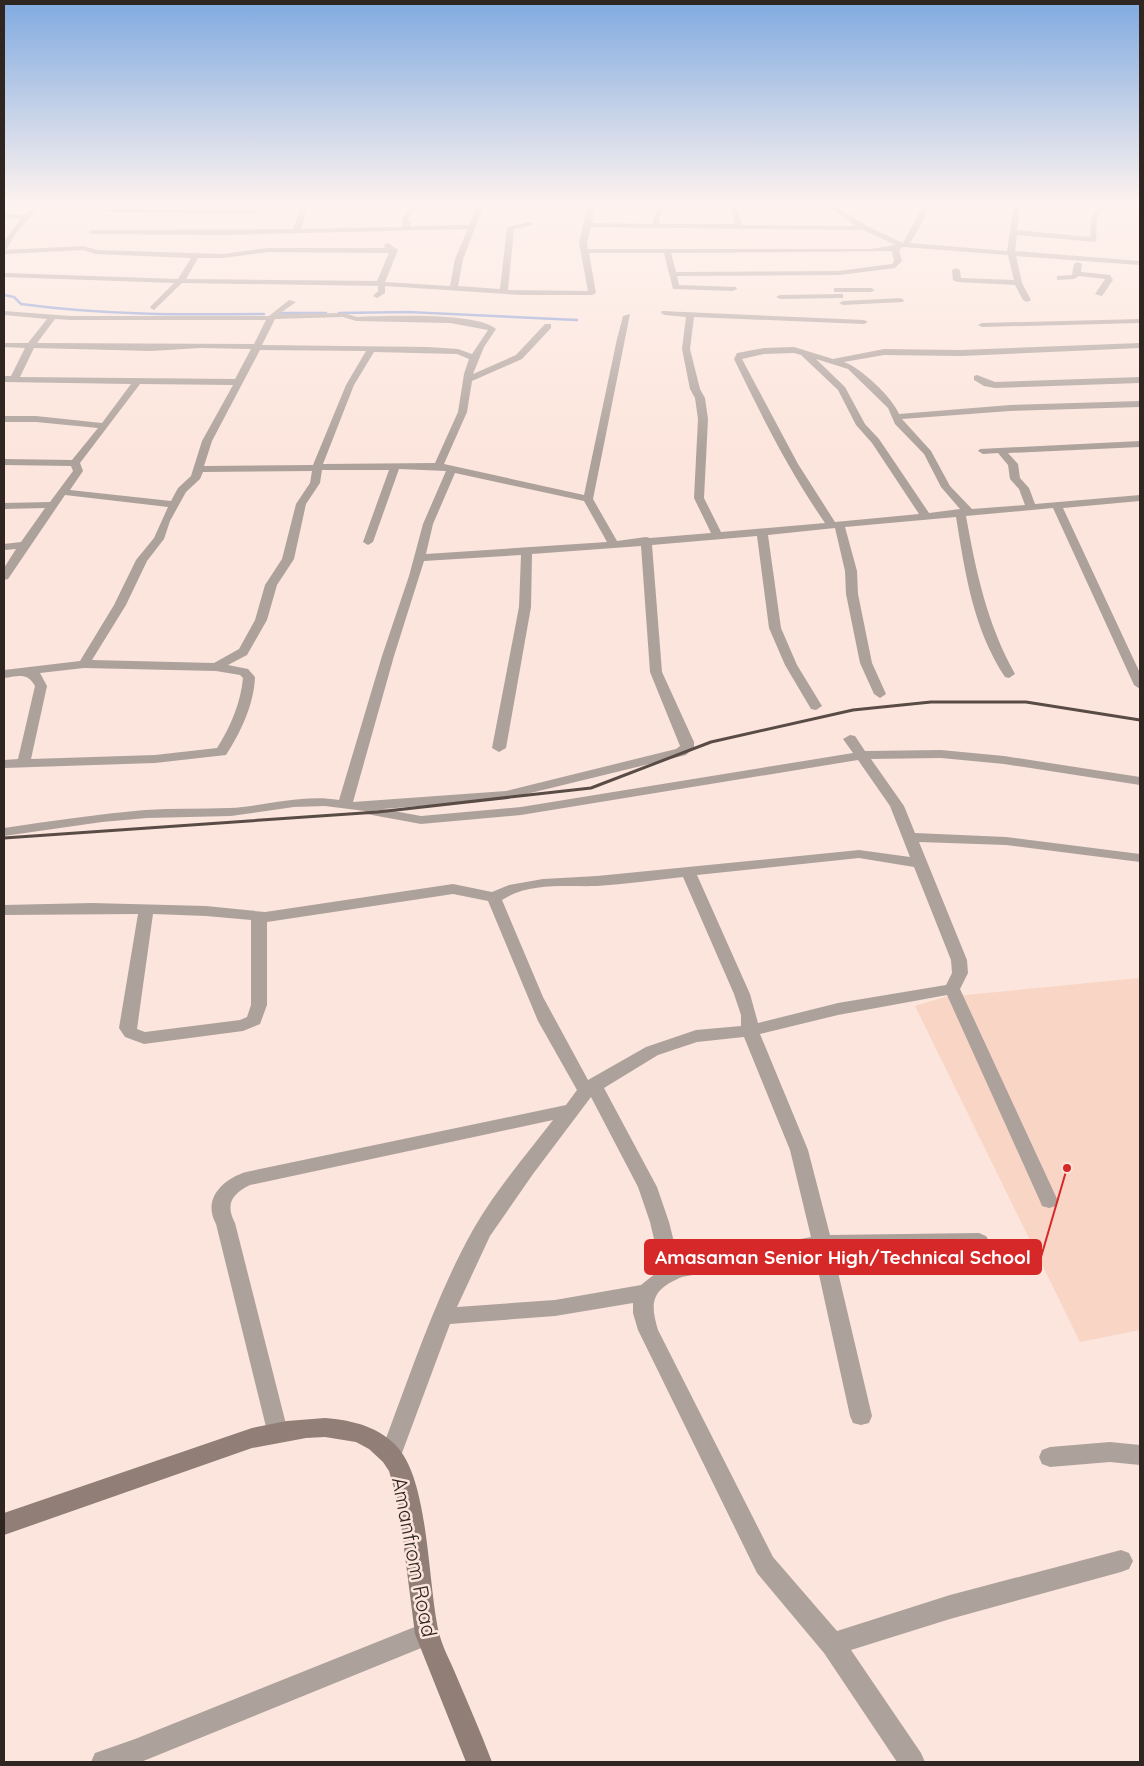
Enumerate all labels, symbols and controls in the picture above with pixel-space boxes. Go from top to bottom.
callout: Amasaman Senior High/Technical School [645,1240,1041,1274]
text: Amasaman Senior High/Technical School [655,1245,1031,1269]
street label: Amanfrom Road [387,1475,443,1639]

